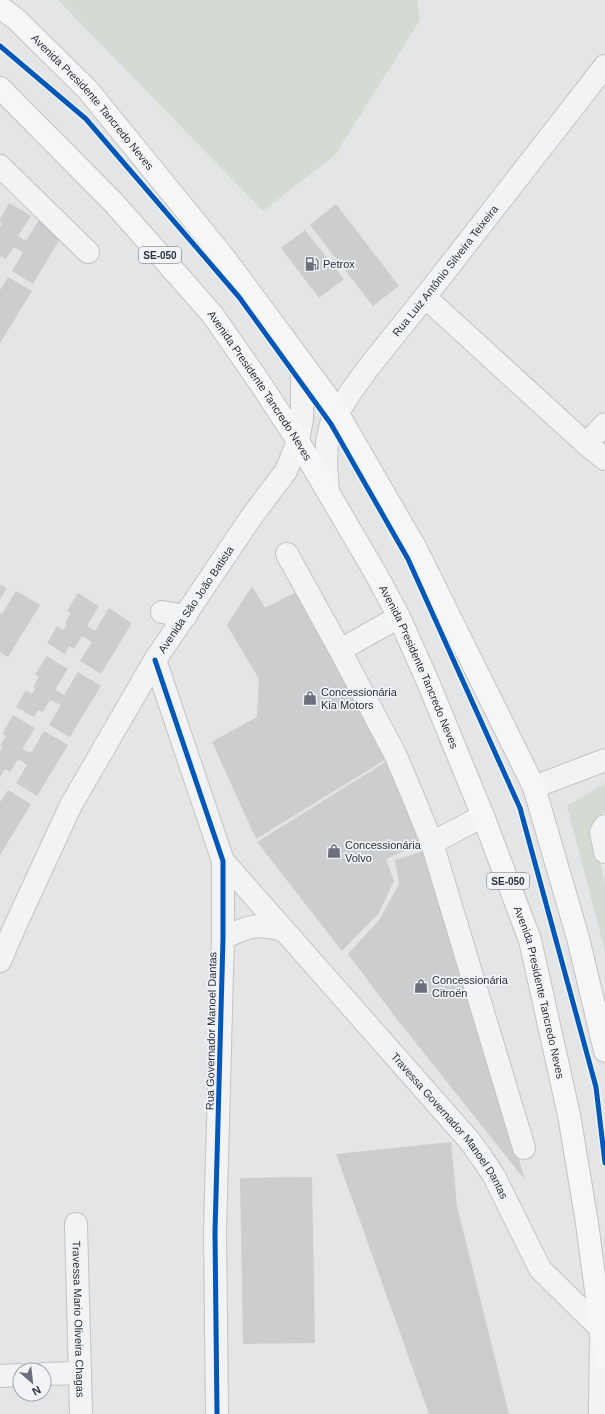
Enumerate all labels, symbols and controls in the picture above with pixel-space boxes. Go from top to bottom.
street label: Avenida Presidente Tancredo Neves [29,32,156,172]
street label: Rua Luiz Antônio Silveira Teixeira [390,202,501,338]
road number: SE-050 [139,247,181,263]
fuel station icon: Petrox [304,256,320,272]
place label: Petrox [323,258,355,270]
street label: Avenida Presidente Tancredo Neves [205,308,314,463]
street label: Avenida São João Batista [156,543,236,655]
street label: Avenida Presidente Tancredo Neves [377,583,461,751]
place label: Concessionária Kia Motors [321,686,398,711]
shop icon: Concessionária Kia Motors [302,690,318,706]
place label: Concessionária Volvo [345,839,422,864]
shop icon: Concessionária Volvo [326,843,342,859]
road number: SE-050 [487,873,529,889]
street label: Avenida Presidente Tancredo Neves [512,904,567,1080]
street label: Rua Governador Manoel Dantas [204,951,218,1110]
place label: Concessionária Citroën [432,974,509,999]
shop icon: Concessionária Citroën [413,978,429,994]
street label: Travessa Governador Manoel Dantas [389,1050,511,1201]
street label: Travessa Mario Oliveira Chagas [70,1240,87,1398]
north arrow [12,1362,52,1402]
text: N [30,1384,43,1398]

